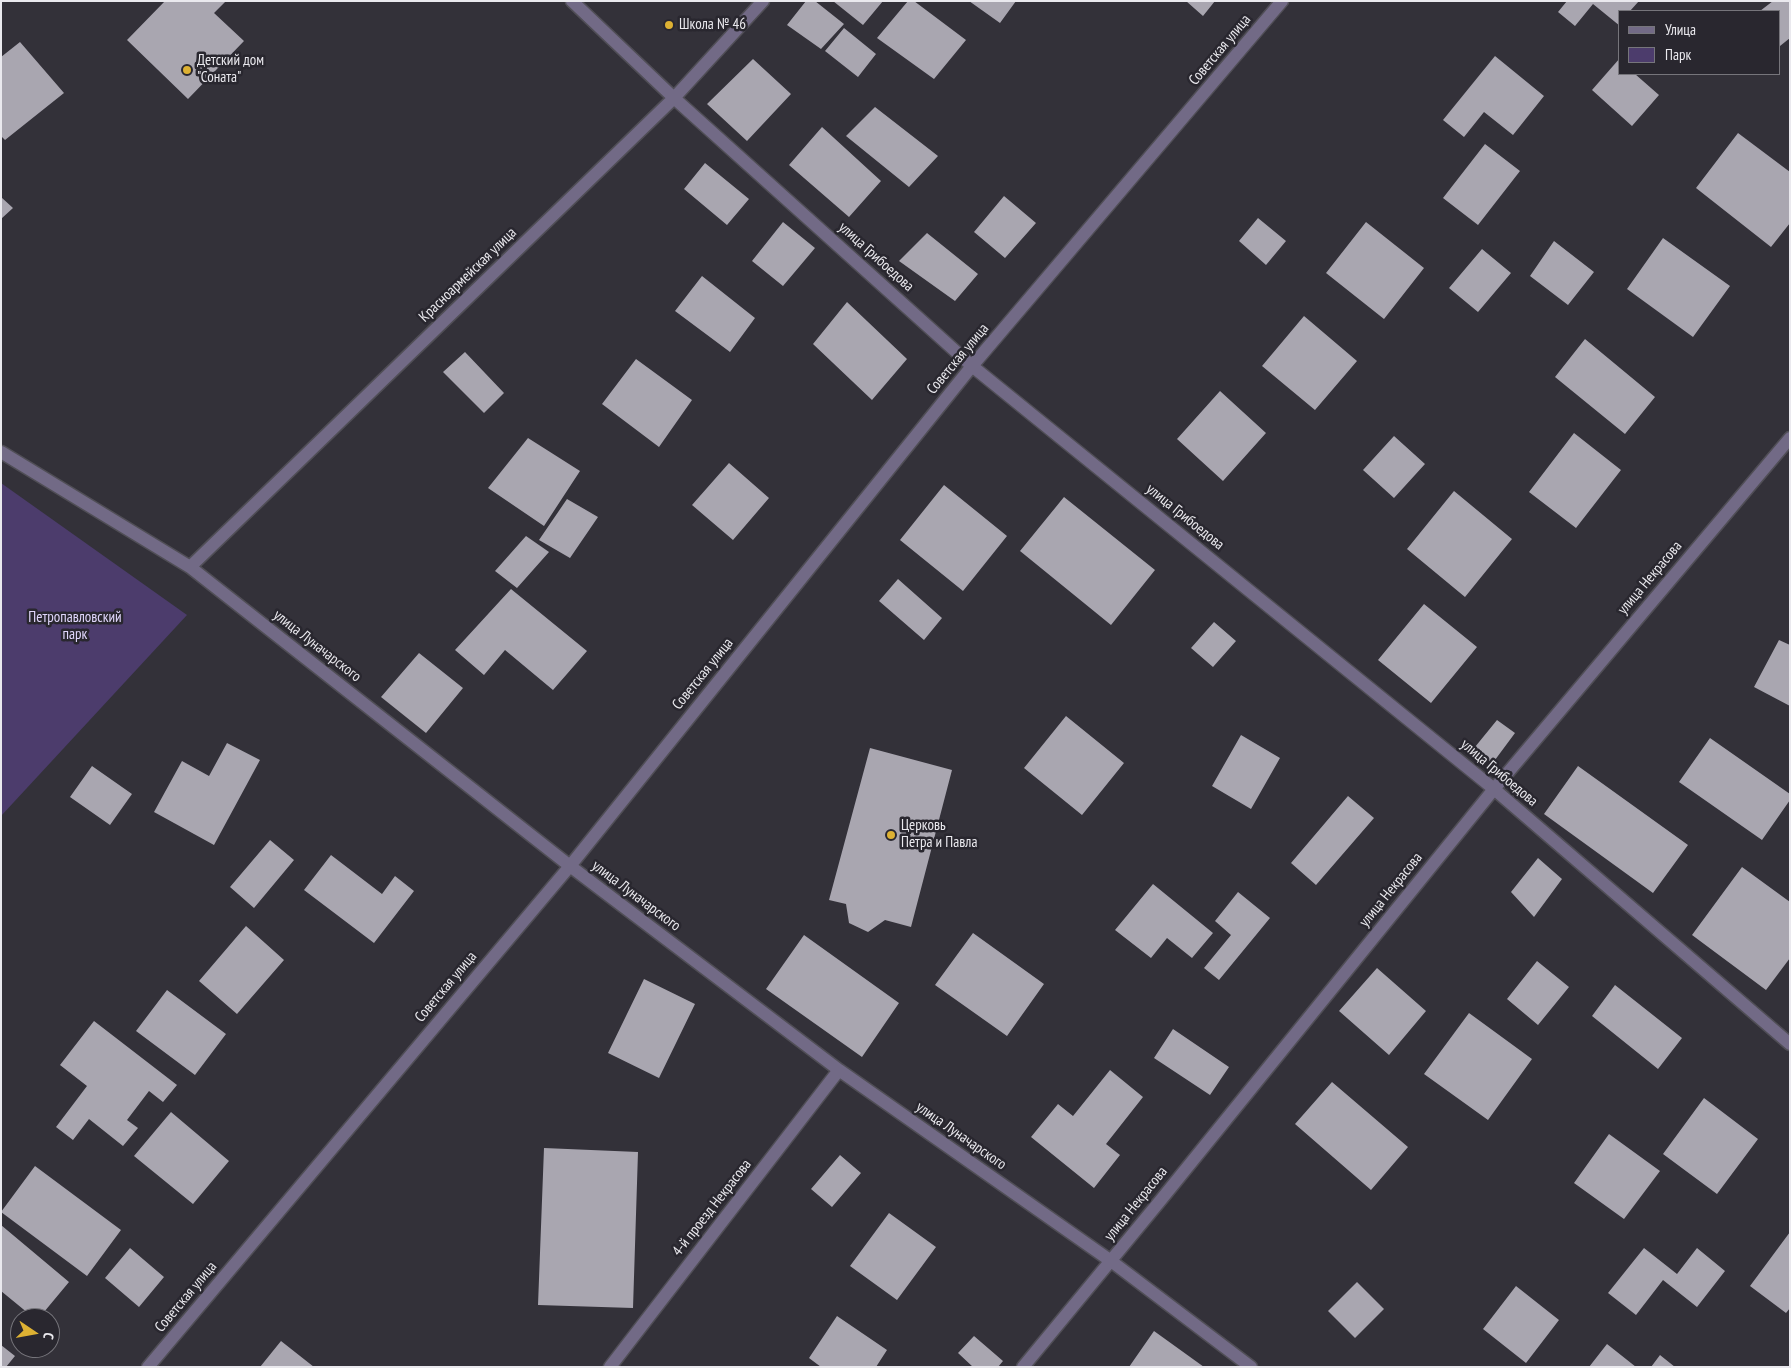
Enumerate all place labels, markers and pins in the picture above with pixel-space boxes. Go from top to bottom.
place label: Школа № 46 [679,16,746,34]
marker: Школа № 46 [663,19,675,31]
place label: Детский дом "Соната" [197,52,264,87]
marker: Детский дом "Соната" [181,64,193,76]
place label: Церковь Петра и Павла [901,817,977,852]
marker: Церковь Петра и Павла [885,829,897,841]

